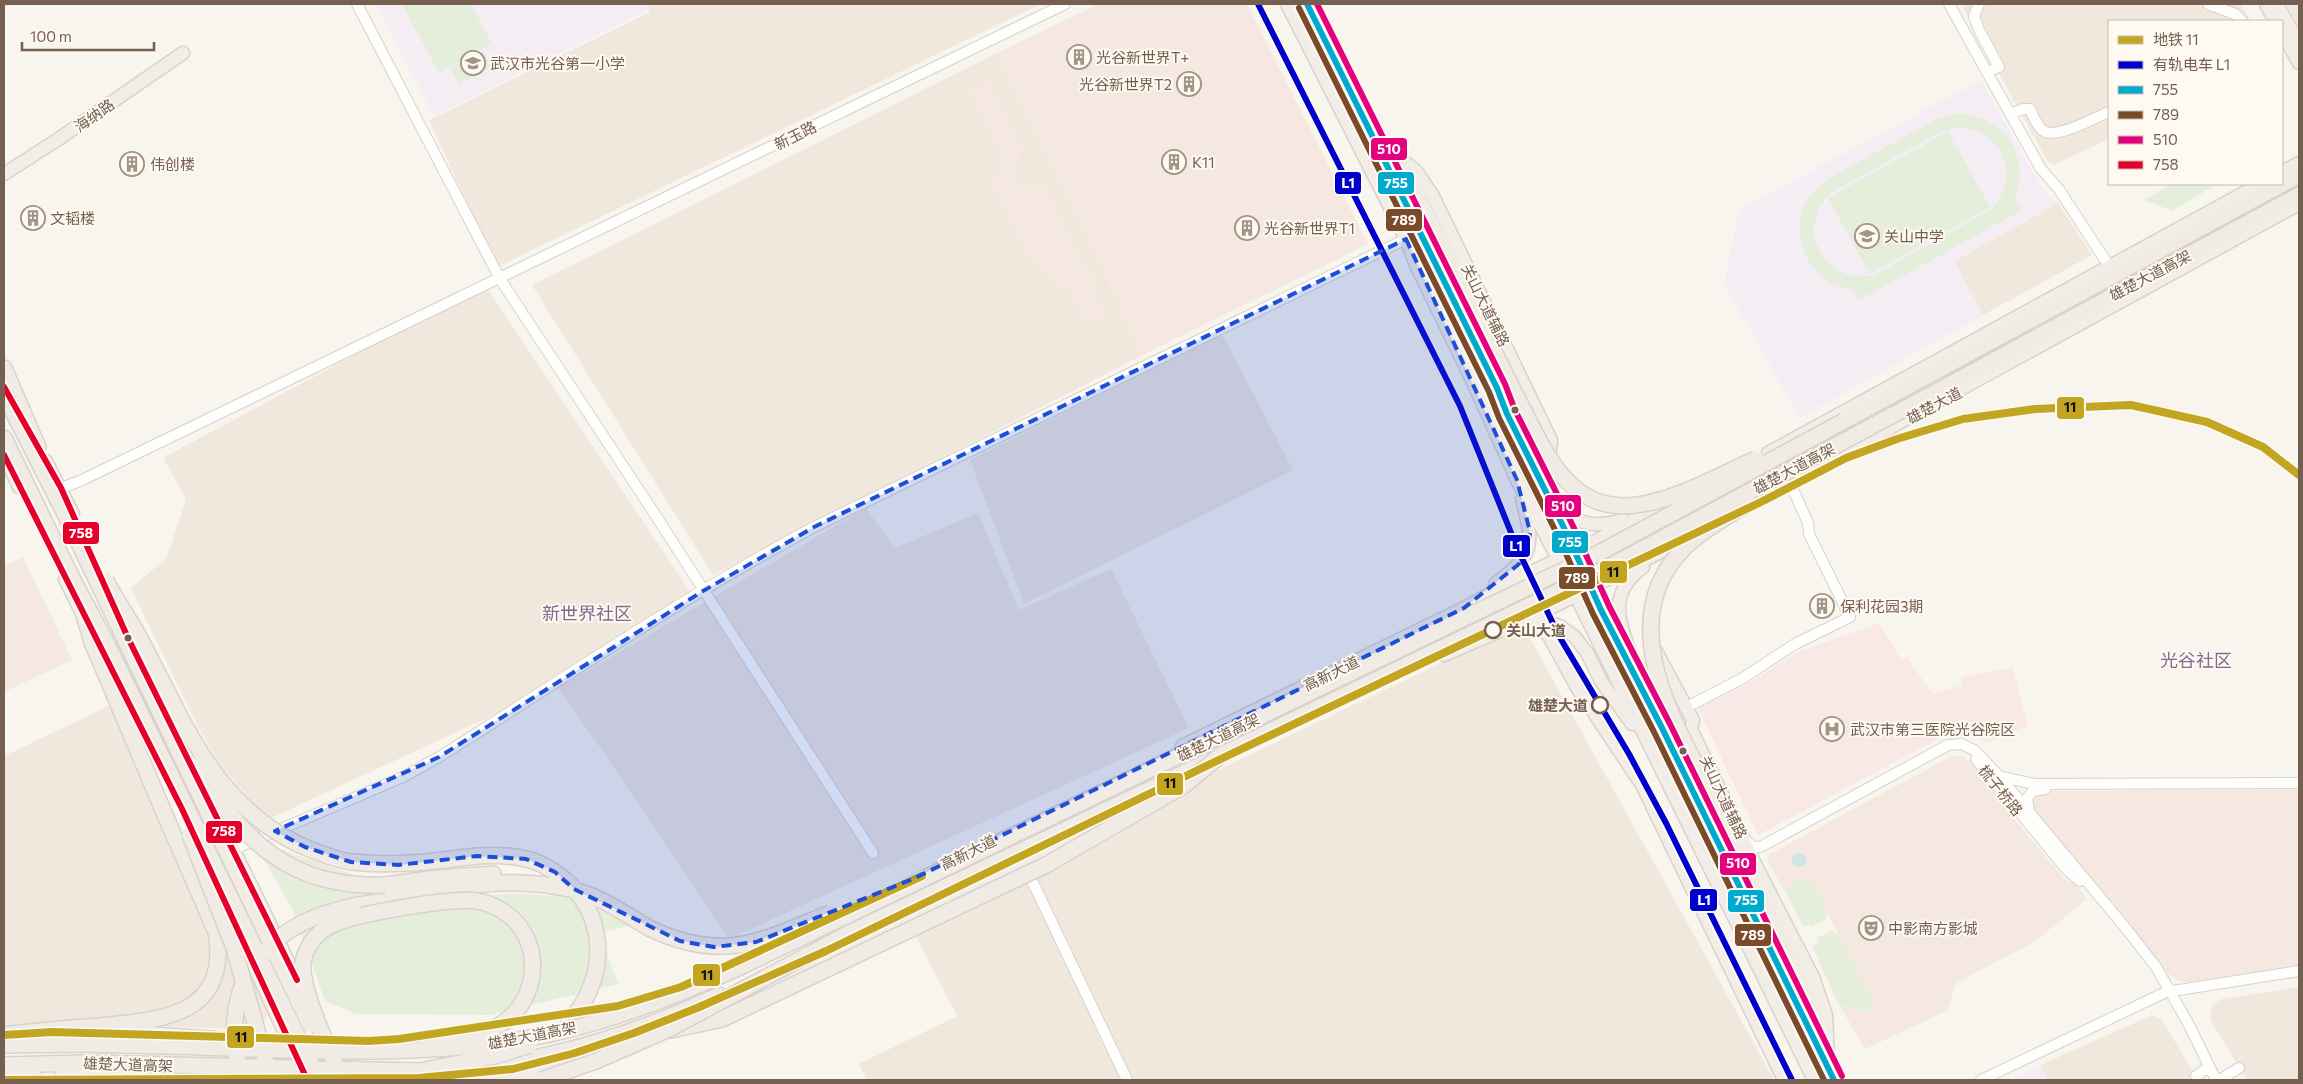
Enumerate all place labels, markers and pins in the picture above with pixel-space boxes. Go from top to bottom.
building icon: 光谷新世界T+ [1066,44,1092,70]
place label: 光谷新世界T+ [1096,48,1189,66]
school or university icon: 武汉市光谷第一小学 [460,50,486,76]
place label: 武汉市光谷第一小学 [490,54,625,72]
building icon: 光谷新世界T2 [1176,71,1202,97]
place label: 光谷新世界T2 [1079,75,1172,93]
building icon: K11 [1161,149,1187,175]
building icon: 伟创楼 [119,151,145,177]
place label: K11 [1192,153,1215,171]
place label: 伟创楼 [150,155,195,173]
building icon: 文韬楼 [20,205,46,231]
place label: 文韬楼 [50,209,95,227]
building icon: 光谷新世界T1 [1234,215,1260,241]
place label: 光谷新世界T1 [1264,219,1355,237]
school or university icon: 关山中学 [1854,223,1880,249]
place label: 关山中学 [1884,227,1944,245]
unlabelled marker [1510,405,1520,415]
building icon: 保利花园3期 [1809,593,1835,619]
place label: 保利花园3期 [1840,597,1924,615]
marker: 关山大道 [1484,621,1502,639]
place label: 关山大道 [1506,621,1566,639]
unlabelled marker [123,633,133,643]
place label: 雄楚大道 [1528,696,1588,714]
marker: 雄楚大道 [1591,696,1609,714]
hospital icon: 武汉市第三医院光谷院区 [1819,716,1845,742]
place label: 武汉市第三医院光谷院区 [1850,720,2015,738]
unlabelled marker [1678,746,1688,756]
theatre icon: 中影南方影城 [1858,915,1884,941]
place label: 中影南方影城 [1888,919,1978,937]

